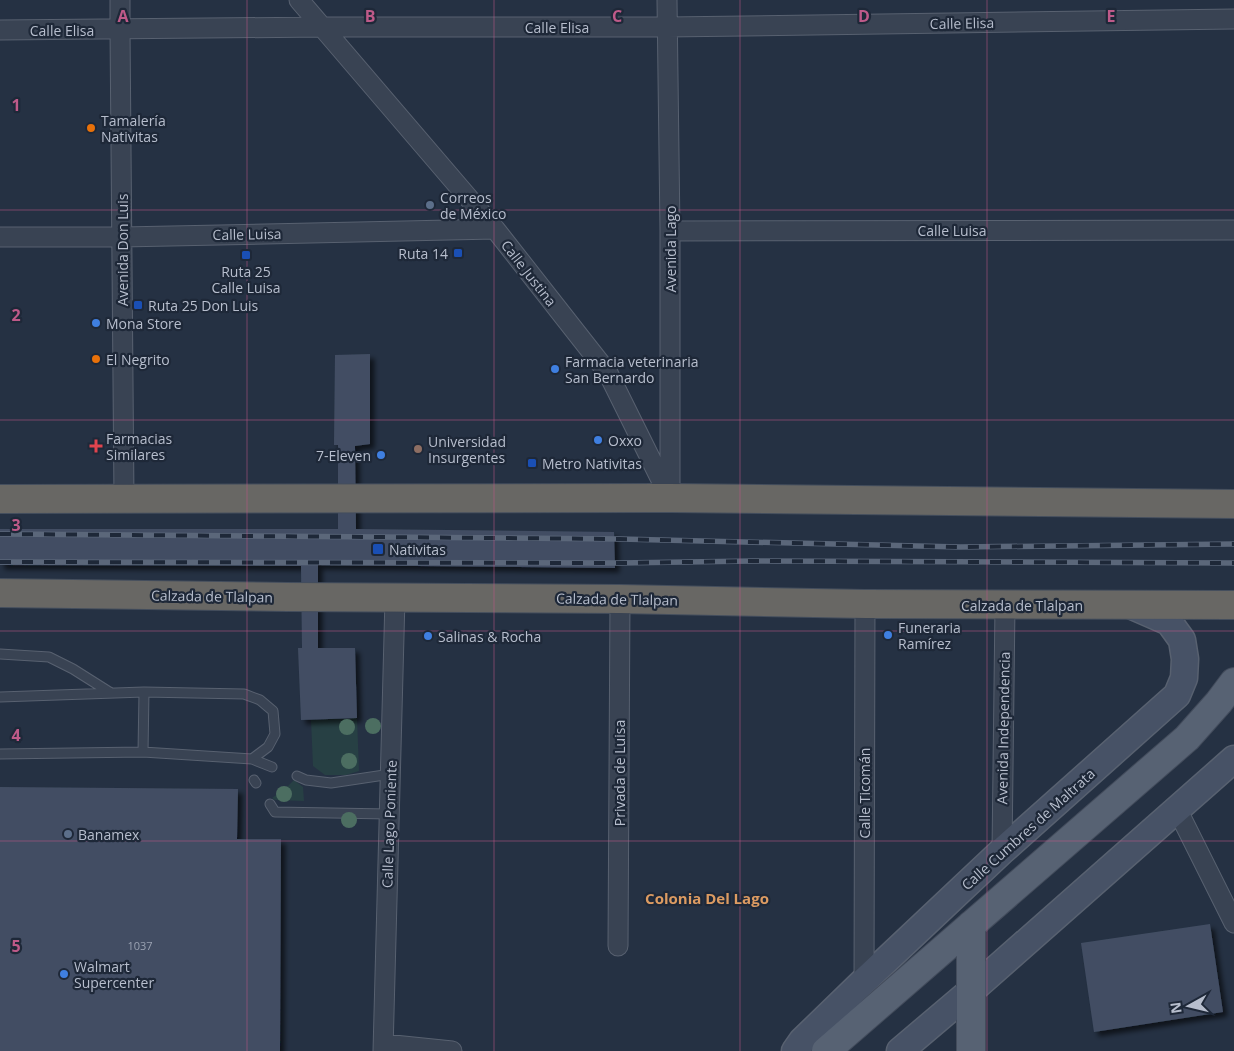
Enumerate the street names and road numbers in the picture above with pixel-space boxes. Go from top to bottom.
street label: Calle Elisa [930,13,994,33]
street label: Calle Elisa [525,18,589,37]
street label: Calle Elisa [30,21,94,40]
street label: Avenida Don Luis [113,193,132,306]
street label: Avenida Lago [661,206,680,292]
street label: Calle Luisa [917,221,987,240]
street label: Calle Luisa [212,224,282,244]
street label: Calle Justina [497,236,561,310]
street label: Calzada de Tlalpan [151,585,273,607]
street label: Calzada de Tlalpan [556,588,678,610]
street label: Calzada de Tlalpan [961,596,1083,615]
street label: Avenida Independencia [992,651,1014,805]
street label: Privada de Luisa [610,720,629,826]
street label: Calle Ticomán [855,748,874,838]
street label: Calle Lago Poniente [377,759,401,888]
street label: Calle Cumbres de Maltrata [957,764,1099,894]

